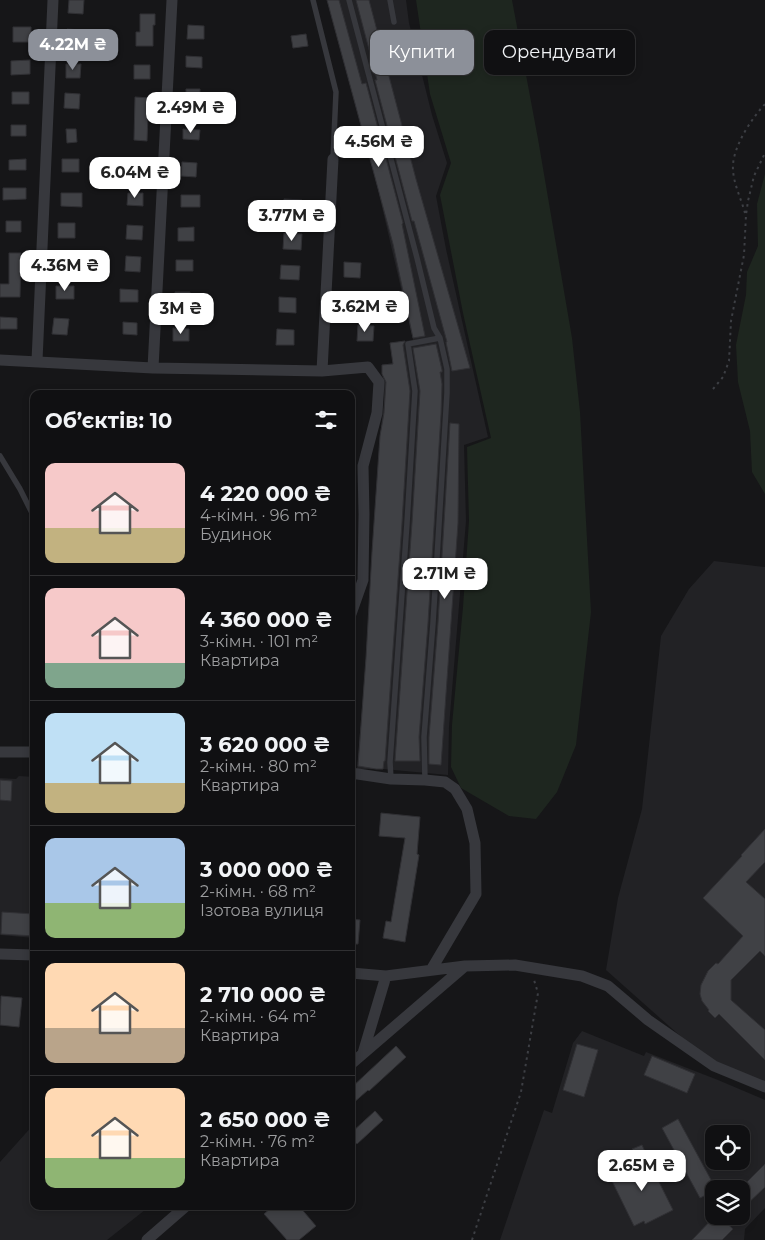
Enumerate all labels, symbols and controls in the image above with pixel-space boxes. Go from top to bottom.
pin: 4.22M ₴ [27,28,119,71]
chip: Купити [370,30,474,75]
chip: Орендувати [484,30,635,75]
text: 4.22M ₴ [39,35,107,54]
pin: 2.49M ₴ [145,92,237,134]
text: 2.49M ₴ [157,98,225,117]
pin: 4.56M ₴ [333,126,425,168]
text: 4.56M ₴ [345,132,413,151]
pin: 6.04M ₴ [89,156,181,199]
text: 6.04M ₴ [100,163,170,182]
pin: 3.77M ₴ [246,200,338,242]
text: 3.77M ₴ [259,206,325,225]
pin: 4.36M ₴ [19,250,111,292]
text: 4.36M ₴ [31,256,99,275]
pin: 3.62M ₴ [319,290,411,333]
pin: 3M ₴ [151,292,211,335]
text: 3.62M ₴ [332,297,398,316]
text: 3M ₴ [160,299,202,318]
icon: filters [312,406,340,434]
text: Об’єктів: 10 [45,408,172,433]
text: 4 220 000 ₴ [200,481,331,506]
icon: home [85,483,145,543]
text: 4-кімн. · 96 m² [200,506,317,525]
text: Будинок [200,525,272,544]
pin: 2.71M ₴ [399,558,491,600]
text: 2.71M ₴ [414,564,476,583]
text: 4 360 000 ₴ [200,607,333,632]
icon: home [85,608,145,668]
text: 3-кімн. · 101 m² [200,632,318,651]
text: Квартира [200,651,280,670]
text: 3 620 000 ₴ [200,732,330,757]
icon: home [85,733,145,793]
text: 2-кімн. · 80 m² [200,757,317,776]
text: Квартира [200,776,280,795]
text: 3 000 000 ₴ [200,857,333,882]
icon: home [85,858,145,918]
text: 2-кімн. · 68 m² [200,882,316,901]
text: Ізотова вулиця [200,901,324,920]
text: 2 710 000 ₴ [200,982,326,1007]
icon: home [85,983,145,1043]
text: 2-кімн. · 64 m² [200,1007,316,1026]
text: Квартира [200,1026,280,1045]
text: 2 650 000 ₴ [200,1107,330,1132]
icon: home [85,1108,145,1168]
map controls [705,1125,750,1225]
button: locate [705,1125,750,1170]
text: 2-кімн. · 76 m² [200,1132,315,1151]
pin: 2.65M ₴ [596,1150,688,1192]
text: Квартира [200,1151,280,1170]
text: 2.65M ₴ [609,1156,675,1175]
button: layers [705,1180,750,1225]

